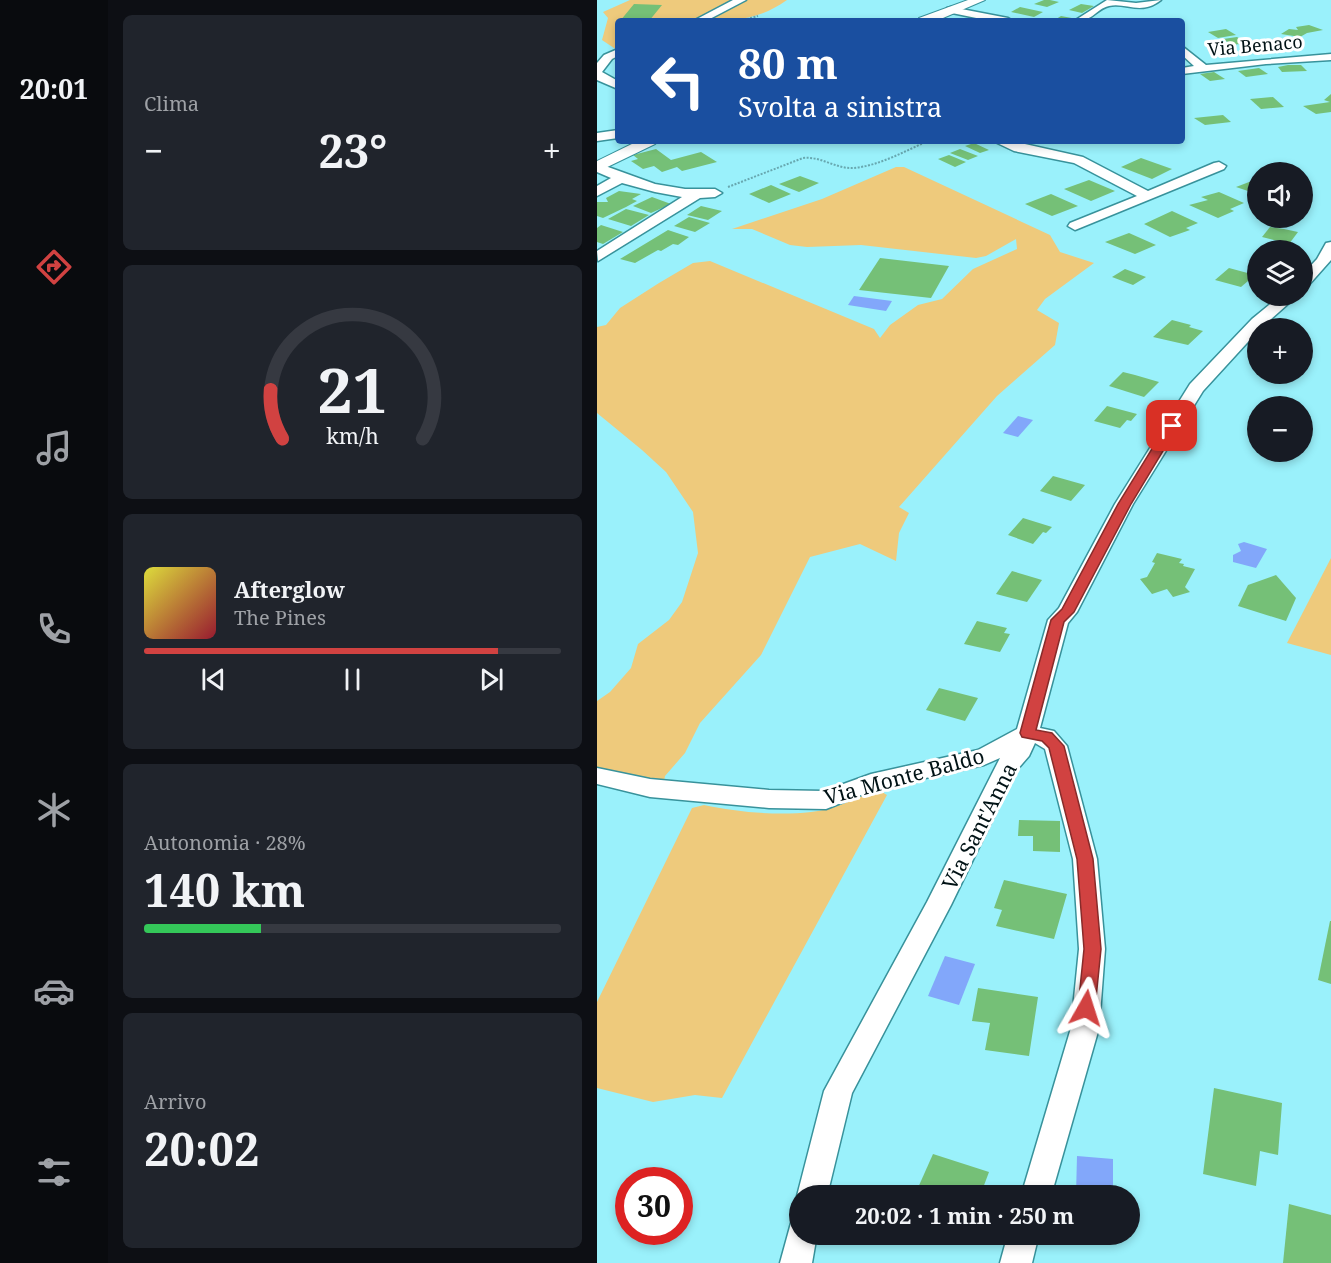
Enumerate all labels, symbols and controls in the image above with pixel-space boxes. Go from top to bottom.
street label: Via Benaco [1207,29,1303,61]
text: 80 m [738,34,838,91]
icon: left [639,42,717,120]
text: 20:01 [19,70,89,107]
text: Svolta a sinistra [738,88,942,125]
text: Clima [144,90,199,117]
text: 23° [318,120,387,181]
text: − [144,128,163,173]
text: + [543,128,561,173]
map controls [1247,162,1313,462]
button: sound [1247,162,1313,228]
button: layers [1247,240,1313,306]
icon: directions [33,246,75,288]
button: + [1247,318,1313,384]
text: 21 [317,346,388,431]
button: − [1247,396,1313,462]
pin [1146,400,1197,451]
icon: arrive [1155,409,1188,442]
text: km/h [326,421,379,450]
icon: music [33,427,75,469]
text: Afterglow [234,574,345,604]
text: The Pines [234,604,326,631]
icon: phone [33,608,75,650]
icon: previous [197,663,230,696]
icon: pause [336,663,369,696]
icon: next [475,663,508,696]
street label: Via Monte Baldo [821,741,987,811]
street label: Via Sant'Anna [935,758,1023,894]
icon: climate [33,789,75,831]
text: Autonomia · 28% [144,829,306,856]
text: 140 km [144,859,305,920]
icon: car [33,970,75,1012]
position arrow [1054,976,1118,1040]
text: Arrivo [144,1088,206,1115]
text: 20:02 [144,1118,259,1179]
icon: filters [33,1151,75,1193]
speed limit sign: 30 [615,1167,693,1245]
text: 20:02 · 1 min · 250 m [855,1200,1074,1230]

